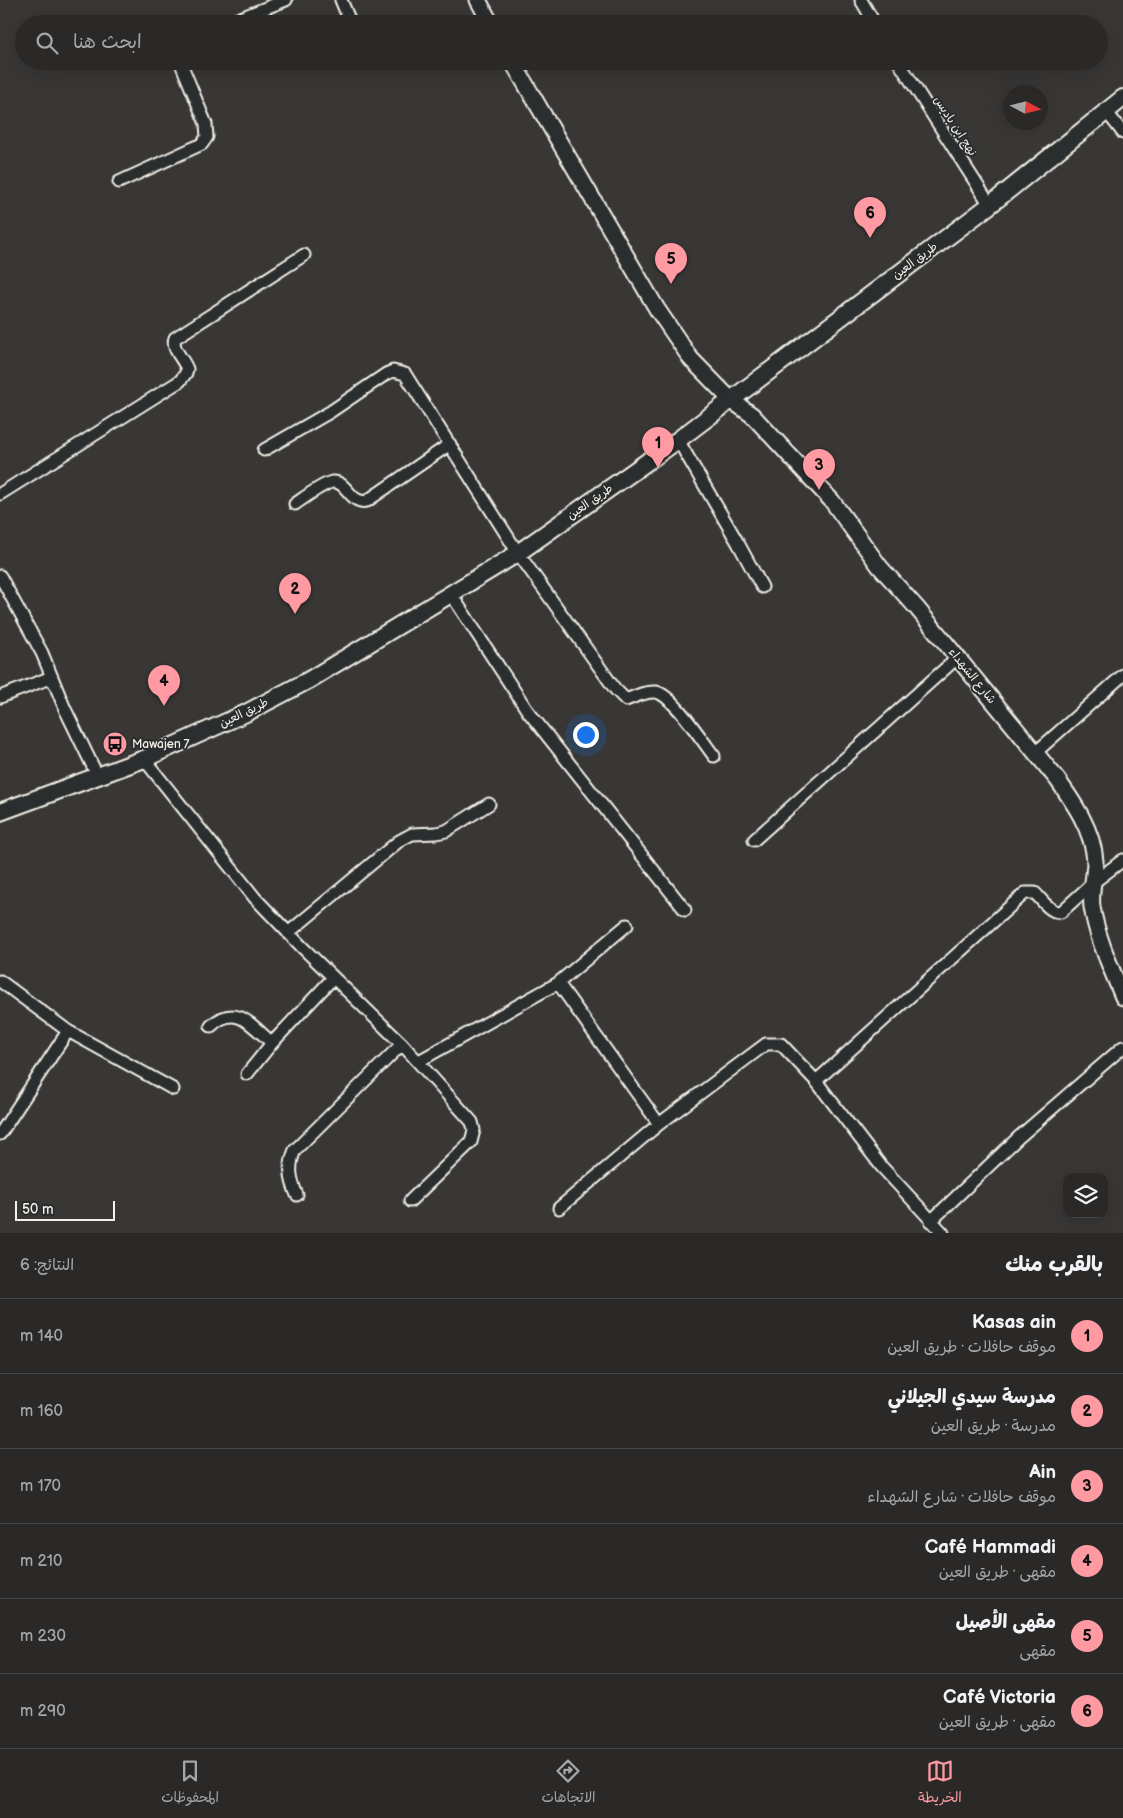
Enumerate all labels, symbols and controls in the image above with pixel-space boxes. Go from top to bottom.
search box [15,15,1108,70]
icon: search [33,29,61,57]
text: ابحث هنا [73,31,142,54]
north arrow [1003,85,1048,130]
street label: نهج ابن باديس [929,93,980,159]
pin: 6 [854,197,886,238]
street label: طريق العين [889,239,941,283]
pin: 5 [655,243,687,284]
pin: 1 [642,427,674,468]
pin: 3 [803,449,835,490]
street label: طريق العين [564,481,616,523]
pin: 2 [279,573,311,614]
street label: شارع الشهداء [944,645,999,708]
pin: 4 [148,665,180,706]
street label: طريق العين [217,695,271,731]
your location [573,722,599,748]
bus stop icon: Mawajen 7 [102,731,128,757]
place label: Mawajen 7 [132,737,190,752]
map controls [1063,1173,1108,1218]
button: layers [1063,1173,1108,1218]
scale bar [15,1198,115,1221]
text: 50 m [22,1201,54,1218]
text: بالقرب منك [1005,1252,1103,1277]
text: النتائج: 6 [20,1256,74,1275]
text: Kasas ain [972,1311,1056,1334]
text: 140 m [20,1327,63,1346]
text: 1 [1084,1327,1090,1346]
text: موقف حافلات · طريق العين [887,1338,1056,1357]
text: مدرسة سيدي الجيلاني [888,1386,1056,1409]
text: 160 m [20,1402,63,1421]
text: 2 [1082,1402,1092,1421]
text: مدرسة · طريق العين [931,1417,1056,1436]
text: Ain [1029,1461,1056,1484]
text: 170 m [20,1477,61,1496]
text: 3 [1082,1477,1092,1496]
text: موقف حافلات · شارع الشهداء [867,1488,1056,1507]
text: Café Hammadi [925,1536,1056,1559]
text: 210 m [20,1552,62,1571]
text: 4 [1082,1552,1092,1571]
text: مقهى · طريق العين [939,1563,1056,1582]
text: مقهى الأصيل [956,1611,1056,1634]
text: 230 m [20,1627,66,1646]
text: 5 [1082,1627,1092,1646]
text: مقهى [1019,1642,1056,1661]
text: Café Victoria [943,1686,1056,1709]
text: 290 m [20,1702,66,1721]
text: 6 [1082,1702,1092,1721]
text: مقهى · طريق العين [939,1713,1056,1732]
tab: المحفوظات [161,1757,219,1810]
tab: الاتجاهات [541,1757,596,1810]
tab: الخريطة [918,1757,962,1810]

